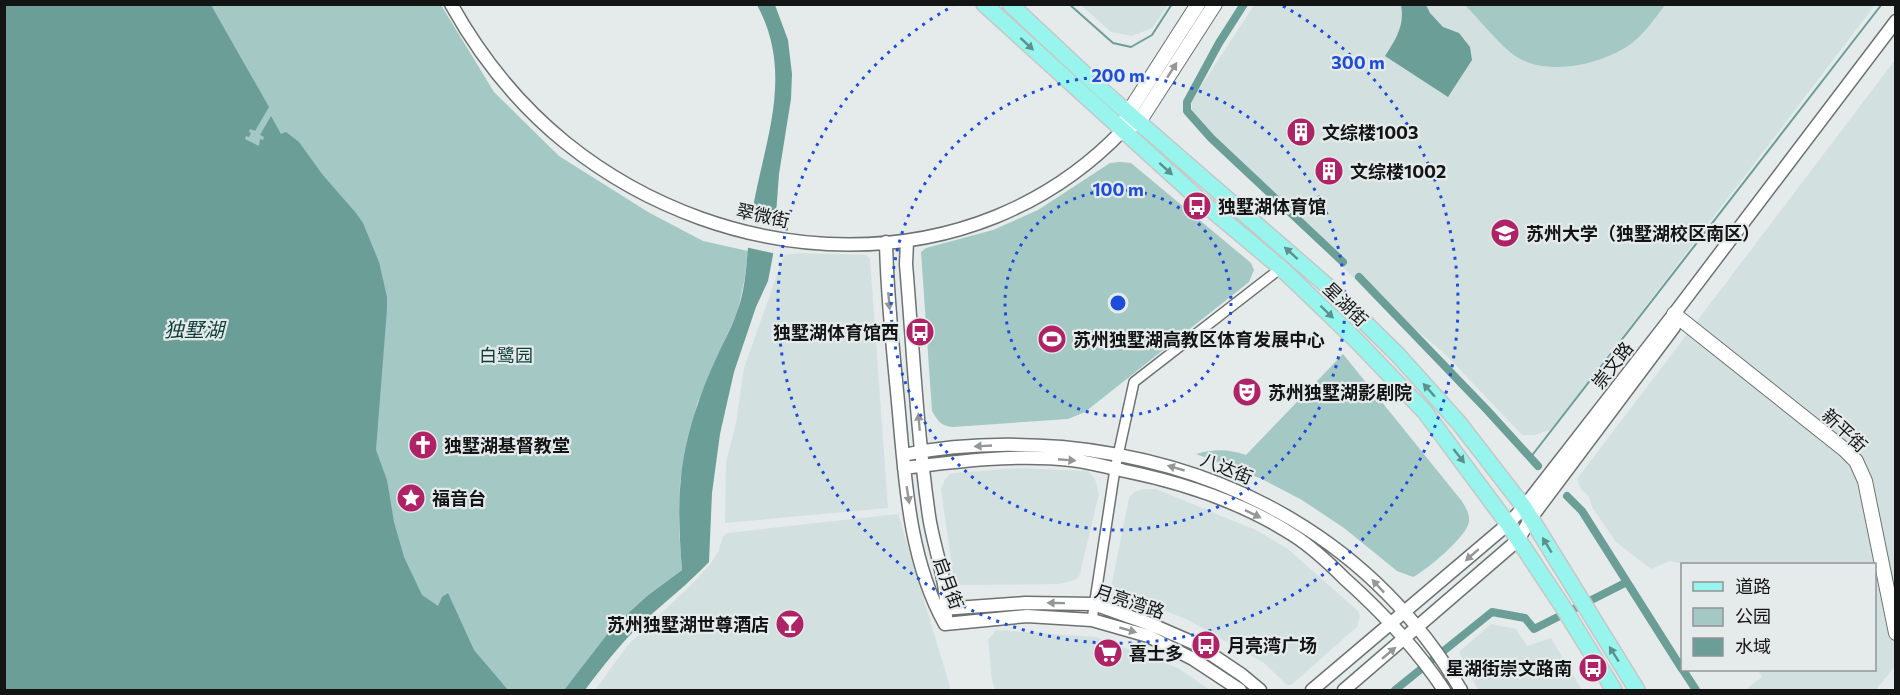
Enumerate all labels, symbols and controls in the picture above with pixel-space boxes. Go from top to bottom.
one-way arrow [1020,37,1035,51]
text: 300 m [1331,51,1385,73]
one-way arrow [1166,62,1177,78]
text: 200 m [1091,64,1145,86]
building icon: 文综楼1003 [1285,116,1317,148]
place label: 文综楼1003 [1322,121,1418,143]
building icon: 文综楼1002 [1313,155,1345,187]
place label: 文综楼1002 [1350,160,1446,182]
one-way arrow [1158,162,1173,175]
text: 100 m [1092,178,1144,200]
bus stop icon: 独墅湖体育馆 [1181,190,1213,222]
place label: 独墅湖体育馆 [1218,195,1326,217]
street label: 翠微街 [734,199,792,231]
school or university icon: 苏州大学（独墅湖校区南区） [1489,217,1521,249]
place label: 苏州大学（独墅湖校区南区） [1526,222,1760,244]
one-way arrow [1284,247,1299,260]
street label: 星湖街 [1319,277,1373,331]
one-way arrow [884,291,894,310]
centre of rings [1108,293,1128,313]
one-way arrow [1320,305,1334,319]
bus stop icon: 独墅湖体育馆西 [904,316,936,348]
water label: 独墅湖 [164,317,227,341]
place label: 独墅湖体育馆西 [773,321,899,343]
sports icon: 苏州独墅湖高教区体育发展中心 [1036,323,1068,355]
place label: 苏州独墅湖高教区体育发展中心 [1073,328,1325,350]
street label: 崇文路 [1587,337,1637,393]
park label: 白鹭园 [479,344,533,366]
theatre icon: 苏州独墅湖影剧院 [1231,376,1263,408]
place label: 苏州独墅湖影剧院 [1268,381,1412,403]
one-way arrow [1423,383,1436,398]
street label: 新平街 [1818,404,1872,456]
one-way arrow [914,412,924,431]
church icon: 独墅湖基督教堂 [407,429,439,461]
place label: 独墅湖基督教堂 [444,434,570,456]
one-way arrow [974,441,993,450]
street label: 八达街 [1198,448,1256,488]
one-way arrow [1452,448,1465,464]
one-way arrow [1058,455,1077,465]
one-way arrow [1167,463,1185,472]
place icon: 福音台 [395,482,427,514]
one-way arrow [904,485,913,504]
place label: 福音台 [432,487,486,509]
one-way arrow [1245,509,1262,518]
one-way arrow [1542,537,1553,553]
one-way arrow [1465,548,1480,561]
street label: 启月街 [929,554,969,612]
legend [1681,563,1876,671]
text: 道路 [1735,575,1771,597]
street label: 月亮湾路 [1092,579,1168,623]
one-way arrow [1372,580,1386,594]
one-way arrow [1047,599,1066,608]
text: 公园 [1735,605,1771,627]
bar icon: 苏州独墅湖世尊酒店 [774,608,806,640]
place label: 苏州独墅湖世尊酒店 [607,613,769,635]
one-way arrow [1119,626,1137,635]
bus stop icon: 月亮湾广场 [1190,629,1222,661]
place label: 月亮湾广场 [1227,634,1317,656]
text: 水域 [1735,635,1771,657]
supermarket icon: 喜士多 [1092,637,1124,669]
place label: 喜士多 [1129,642,1183,664]
one-way arrow [1608,646,1619,662]
one-way arrow [1381,647,1396,660]
bus stop icon: 星湖街崇文路南 [1577,652,1609,684]
place label: 星湖街崇文路南 [1446,657,1572,679]

